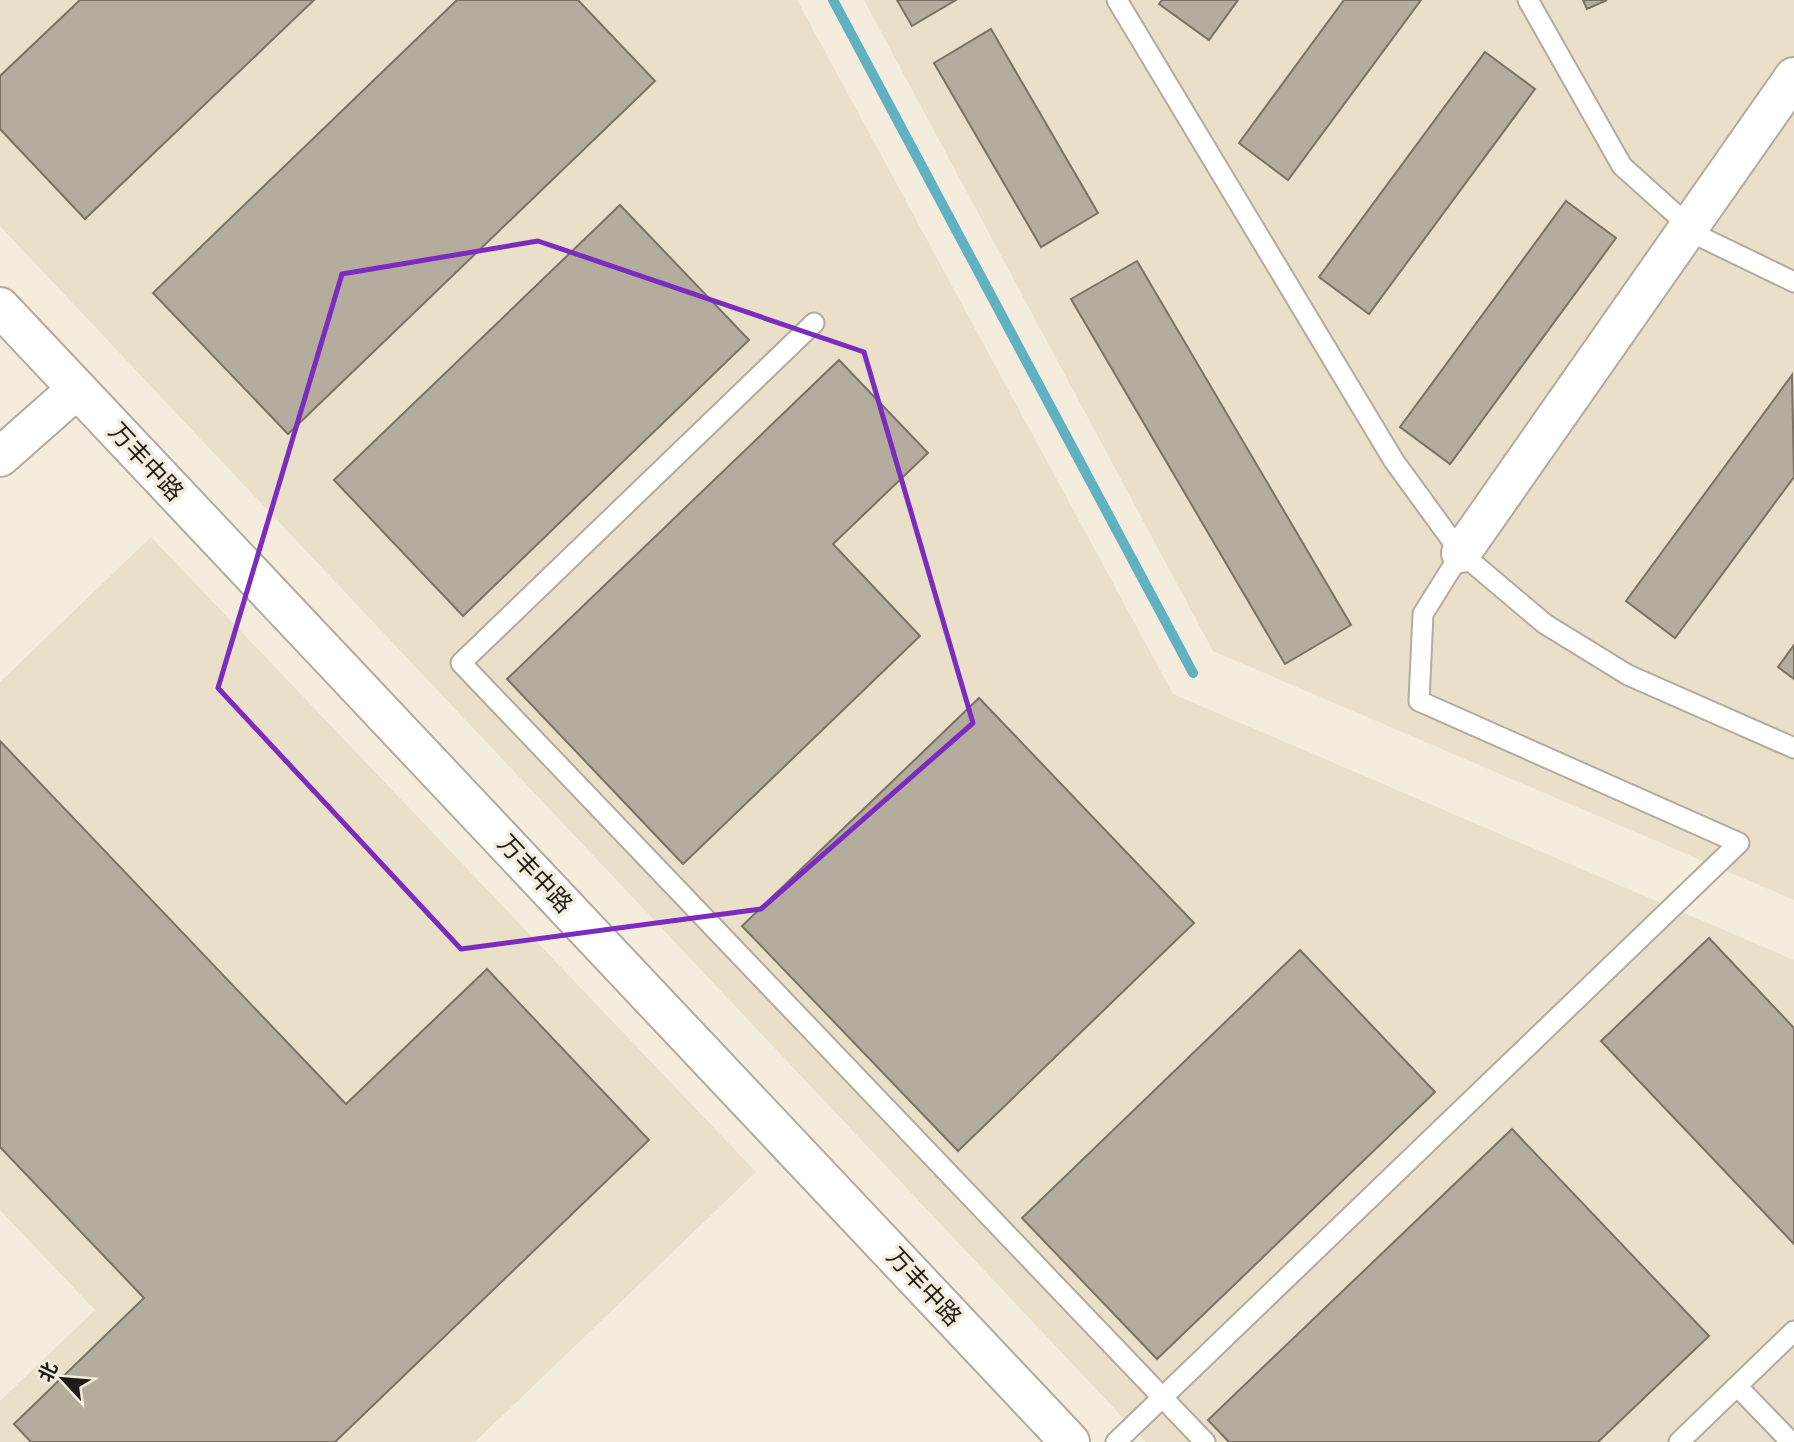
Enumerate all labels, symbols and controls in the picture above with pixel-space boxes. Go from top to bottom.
street label: 万丰中路 [104,416,190,506]
street label: 万丰中路 [493,828,579,918]
street label: 万丰中路 [882,1241,968,1331]
north arrow [28,1344,98,1414]
text: 北 [33,1358,62,1385]

